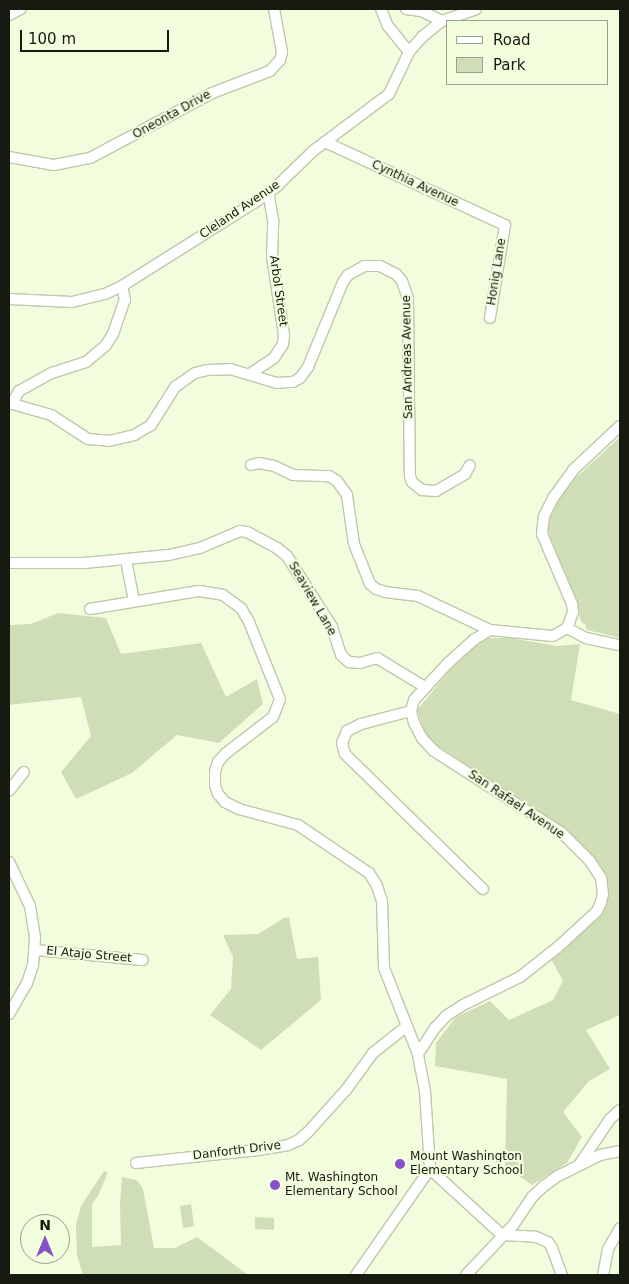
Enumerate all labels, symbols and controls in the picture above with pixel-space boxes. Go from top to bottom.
scale bar [22,20,171,52]
legend [446,20,609,85]
text: 100 m [28,30,76,48]
text: Road [493,31,531,49]
text: Park [493,56,525,74]
street label: Oneonta Drive [130,88,214,142]
street label: Cynthia Avenue [369,158,461,210]
street label: Cleland Avenue [197,178,283,242]
street label: Honig Lane [485,237,509,307]
street label: Arbol Street [266,254,290,328]
street label: San Andreas Avenue [400,295,416,419]
street label: Seaview Lane [285,560,339,638]
street label: San Rafael Avenue [465,768,567,842]
street label: El Atajo Street [46,944,132,966]
street label: Danforth Drive [192,1138,282,1164]
place label: Mount Washington Elementary School [410,1150,523,1178]
marker: Mount Washington Elementary School [394,1158,406,1170]
place label: Mt. Washington Elementary School [285,1171,398,1199]
marker: Mt. Washington Elementary School [269,1179,281,1191]
north arrow [20,1214,70,1264]
text: N [39,1217,51,1233]

